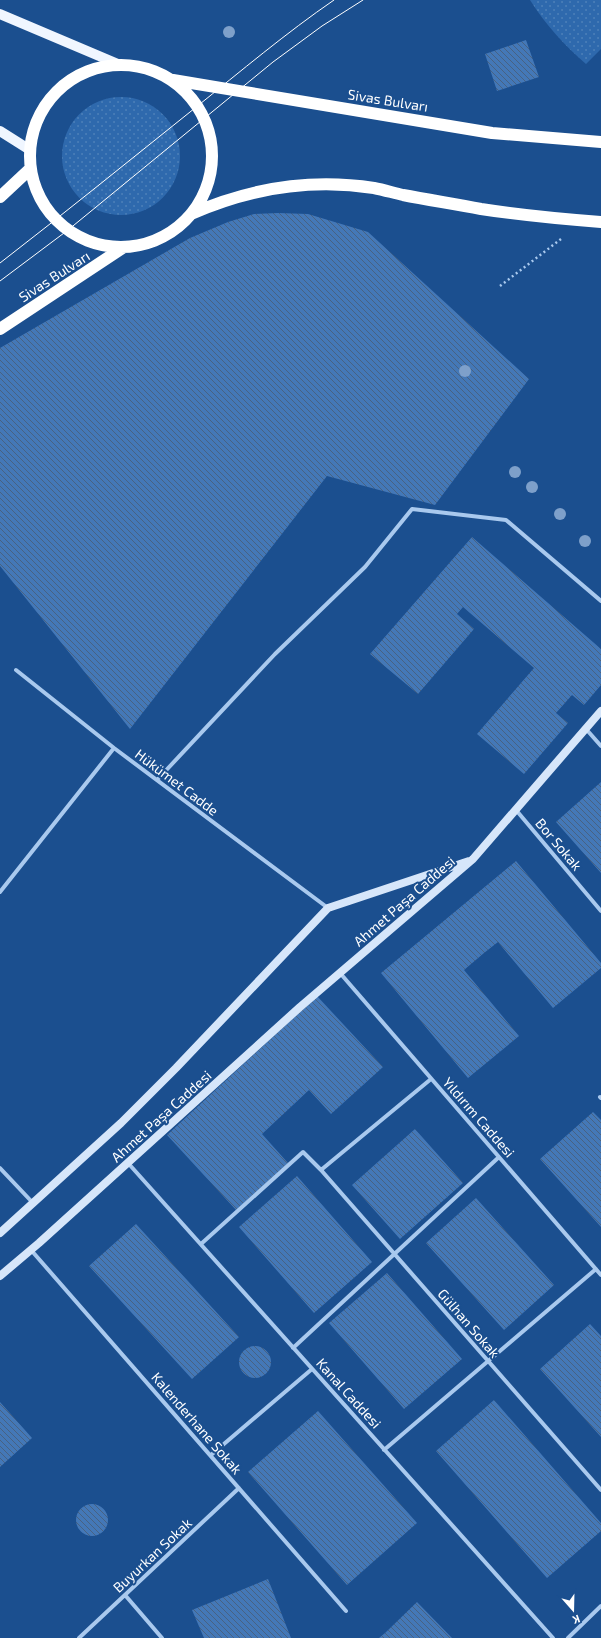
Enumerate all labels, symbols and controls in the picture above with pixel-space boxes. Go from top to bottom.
street label: Sivas Bulvarı [347,85,429,115]
street label: Sivas Bulvarı [15,247,93,305]
street label: Hükümet Cadde [132,745,222,819]
street label: Bor Sokak [532,814,586,874]
street label: Ahmet Paşa Caddesi [350,852,459,950]
street label: Ahmet Paşa Caddesi [107,1067,215,1166]
street label: Yıldırım Caddesi [440,1073,518,1161]
street label: Gülhan Sokak [434,1285,504,1361]
street label: Kanal Caddesi [313,1354,385,1432]
street label: Kalenderhane Sokak [148,1369,246,1477]
street label: Buyurkan Sokak [109,1514,195,1596]
north arrow [553,1590,593,1630]
text: K [571,1613,582,1627]

